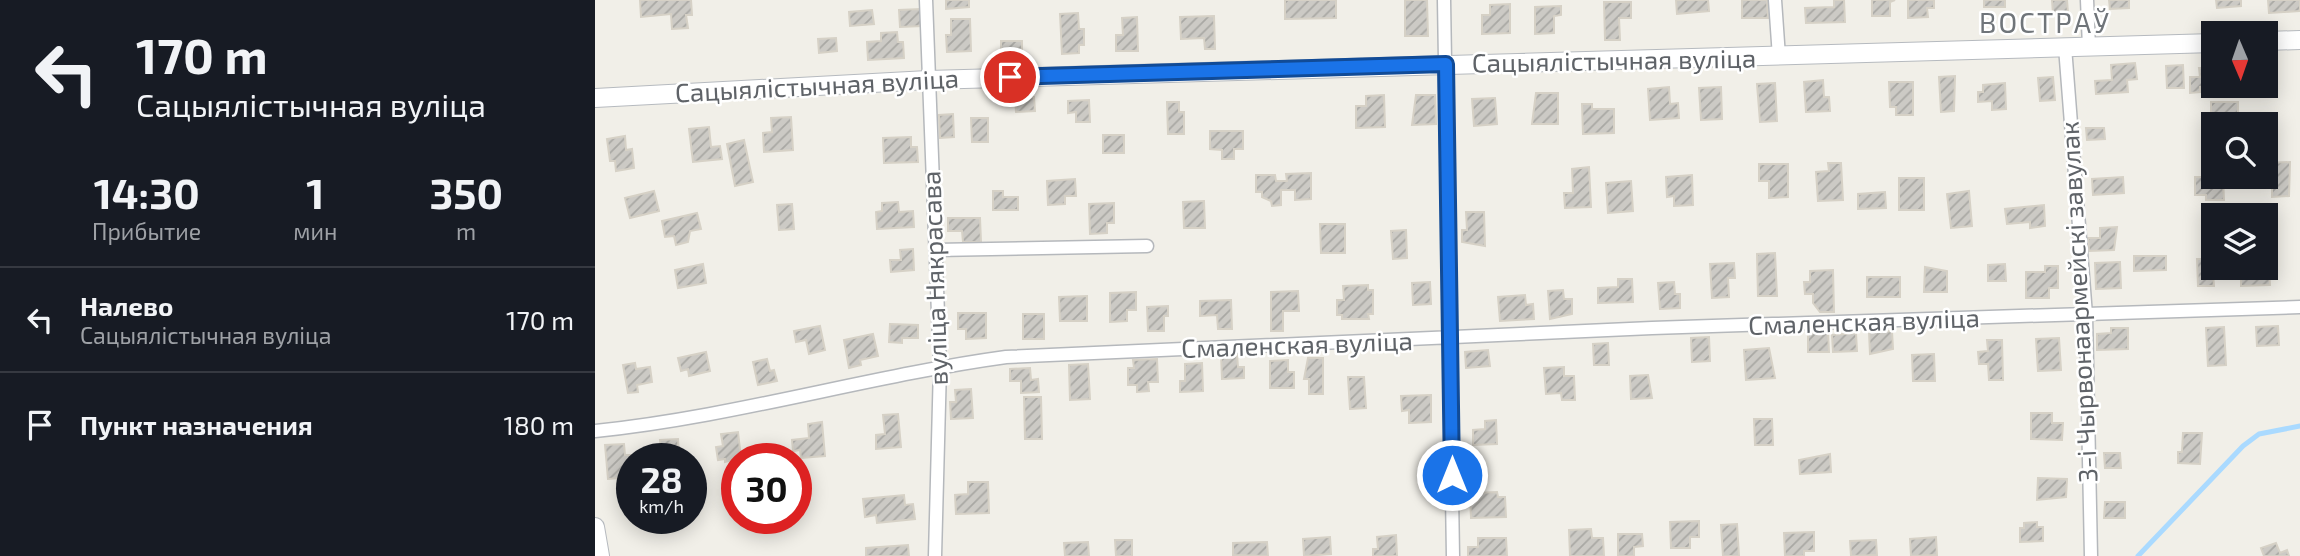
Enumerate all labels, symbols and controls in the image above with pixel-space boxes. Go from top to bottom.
district label: ВОСТРАЎ [1979,5,2111,39]
north arrow [2201,21,2279,98]
map controls [2201,21,2278,280]
text: 170 m [136,25,268,84]
icon: left [21,28,112,119]
street label: Сацыялістычная вуліца [1472,42,1756,78]
pin [980,47,1040,107]
icon: arrive [991,58,1029,96]
street label: Сацыялістычная вуліца [674,62,960,108]
text: Сацыялістычная вуліца [136,85,486,123]
button: search [2201,112,2278,189]
street label: 3-і Чырвонаармейскі завулак [2053,120,2103,484]
text: 14:30 [94,167,200,217]
text: 1 [306,167,324,217]
text: 350 [429,167,503,217]
street label: вуліца Някрасава [914,170,954,386]
button: layers [2201,203,2278,280]
text: Прибытие [92,217,201,245]
text: мин [293,217,337,245]
text: m [456,217,476,245]
text: Налево [80,290,173,321]
icon: left [21,301,59,339]
street label: Смаленская вуліца [1748,301,1980,341]
text: 170 m [506,304,574,335]
text: Сацыялістычная вуліца [80,321,331,349]
street label: Смаленская вуліца [1181,324,1413,364]
icon: arrive [21,406,59,444]
text: Пункт назначения [80,409,313,440]
text: 180 m [504,409,574,440]
position arrow [1415,438,1489,512]
speed limit sign: 30 [721,443,812,534]
text: 28 [640,458,683,500]
text: km/h [639,495,684,517]

